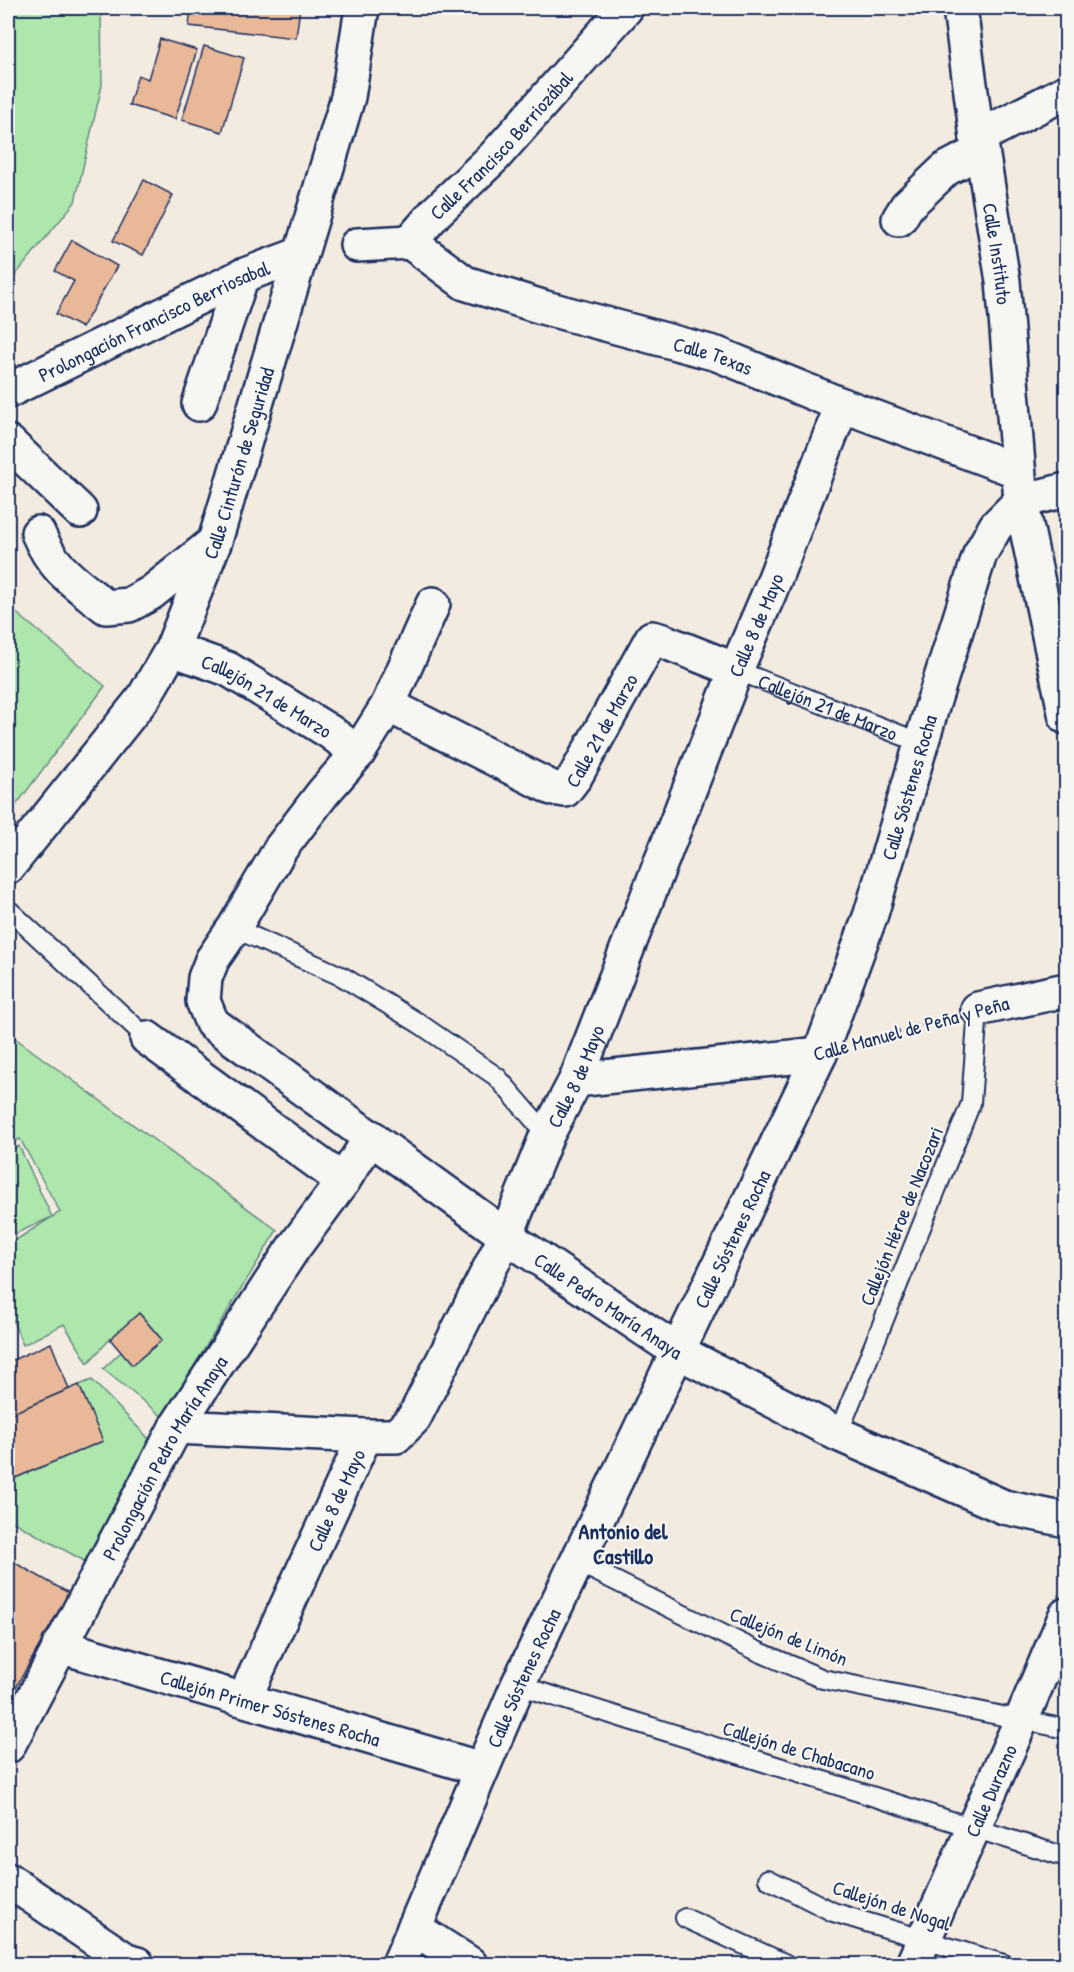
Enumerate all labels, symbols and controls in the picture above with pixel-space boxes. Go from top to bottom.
street label: Calle Francisco Berriozábal [423,64,578,225]
street label: Calle Instituto [977,201,1018,306]
street label: Prolongación Francisco Berriosabal [33,253,274,388]
street label: Calle Texas [671,329,757,381]
street label: Calle Cinturón de Seguridad [196,364,280,563]
street label: Calle 8 de Mayo [721,569,789,680]
street label: Callejón 21 de Marzo [198,647,337,744]
street label: Callejón 21 de Marzo [755,667,902,746]
street label: Calle 21 de Marzo [559,669,643,793]
street label: Calle Sóstenes Rocha [874,711,943,863]
street label: Calle Manuel de Peña y Peña [810,989,1012,1067]
street label: Calle 8 de Mayo [540,1021,610,1132]
street label: Callejón Héroe de Nacozari [853,1123,949,1309]
street label: Calle Sóstenes Rocha [687,1165,776,1312]
street label: Calle Pedro María Anaya [529,1245,687,1365]
street label: Prolongación Pedro María Anaya [95,1350,233,1565]
street label: Calle 8 de Mayo [300,1444,371,1556]
district label: Antonio del Castillo [578,1516,669,1571]
street label: Callejón de Limón [726,1600,852,1672]
street label: Calle Sóstenes Rocha [479,1603,566,1751]
street label: Callejón Primer Sóstenes Rocha [157,1663,384,1752]
street label: Callejón de Chabacano [719,1714,879,1786]
street label: Calle Durazno [958,1740,1023,1841]
street label: Callejón de Nogal [829,1873,955,1937]

